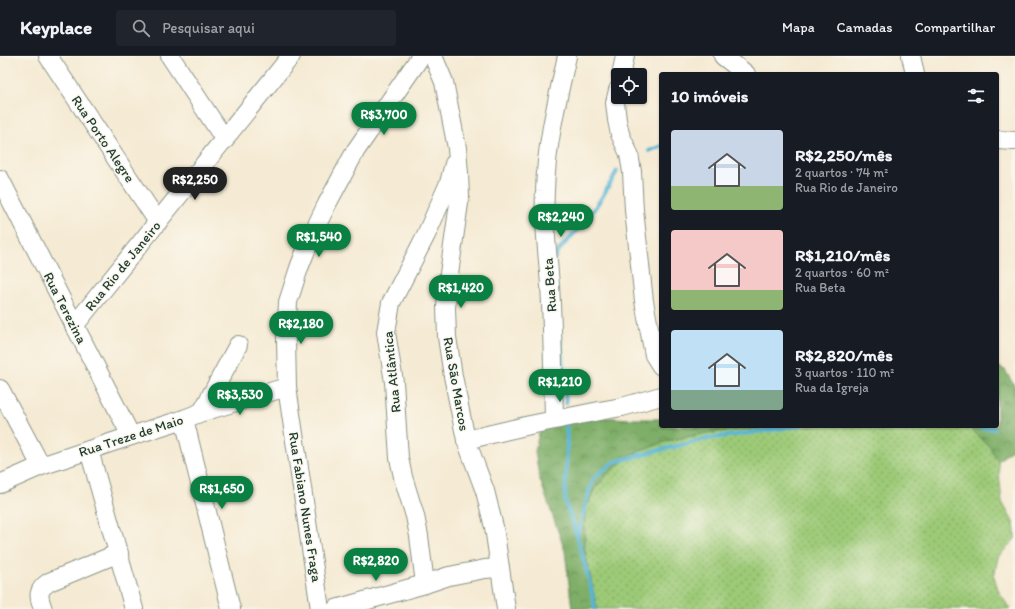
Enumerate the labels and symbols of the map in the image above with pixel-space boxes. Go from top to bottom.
street label: Rua Porto Alegre [68,92,138,186]
pin: R$3,700 [347,102,421,136]
pin: R$2,250 [158,167,232,201]
pin: R$2,240 [524,204,598,238]
street label: Rua Rio de Janeiro [82,218,164,314]
pin: R$1,540 [282,224,356,258]
street label: Rua Beta [540,257,560,313]
street label: Rua Terezina [40,269,91,347]
pin: R$1,420 [424,275,498,309]
pin: R$2,180 [264,311,338,345]
street label: Rua Atlântica [379,330,405,414]
street label: Rua São Marcos [439,336,473,432]
pin: R$1,210 [523,369,597,403]
pin: R$3,530 [203,382,277,416]
street label: Rua Treze de Maio [77,411,185,461]
street label: Rua Fabiano Nunes Fraga [285,431,325,584]
pin: R$1,650 [185,476,259,510]
pin: R$2,820 [339,548,413,582]

